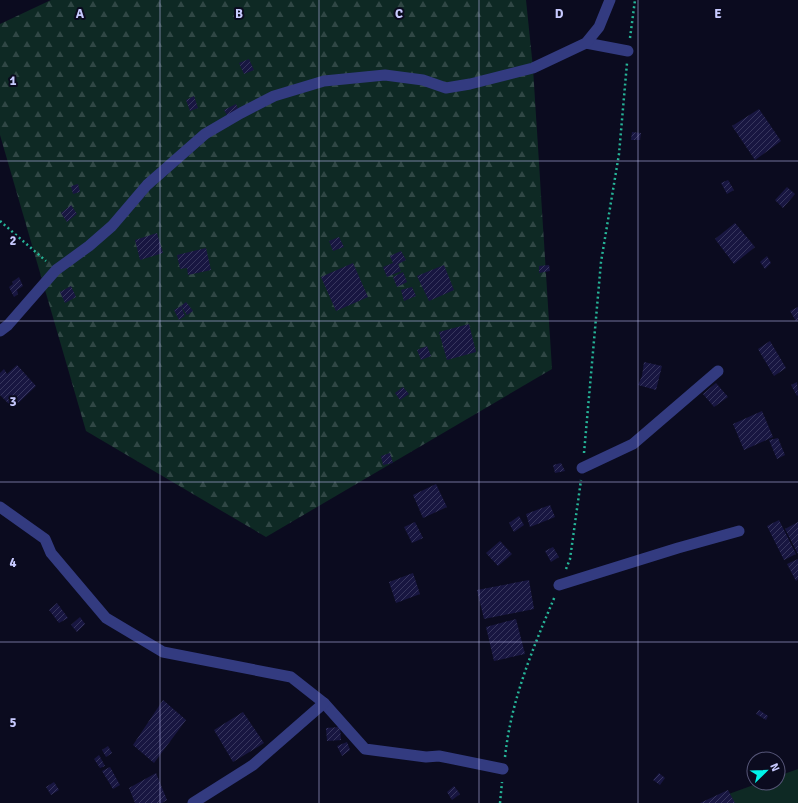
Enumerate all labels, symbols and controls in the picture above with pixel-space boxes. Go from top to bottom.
text: A [76,6,85,22]
text: B [235,6,243,22]
text: C [395,6,403,22]
text: D [555,6,564,22]
text: E [714,6,722,22]
text: 1 [9,73,17,89]
text: 2 [9,233,17,249]
text: 3 [9,394,17,410]
text: 4 [9,555,17,571]
text: 5 [9,715,17,731]
north arrow [746,751,786,791]
text: N [767,761,782,773]

